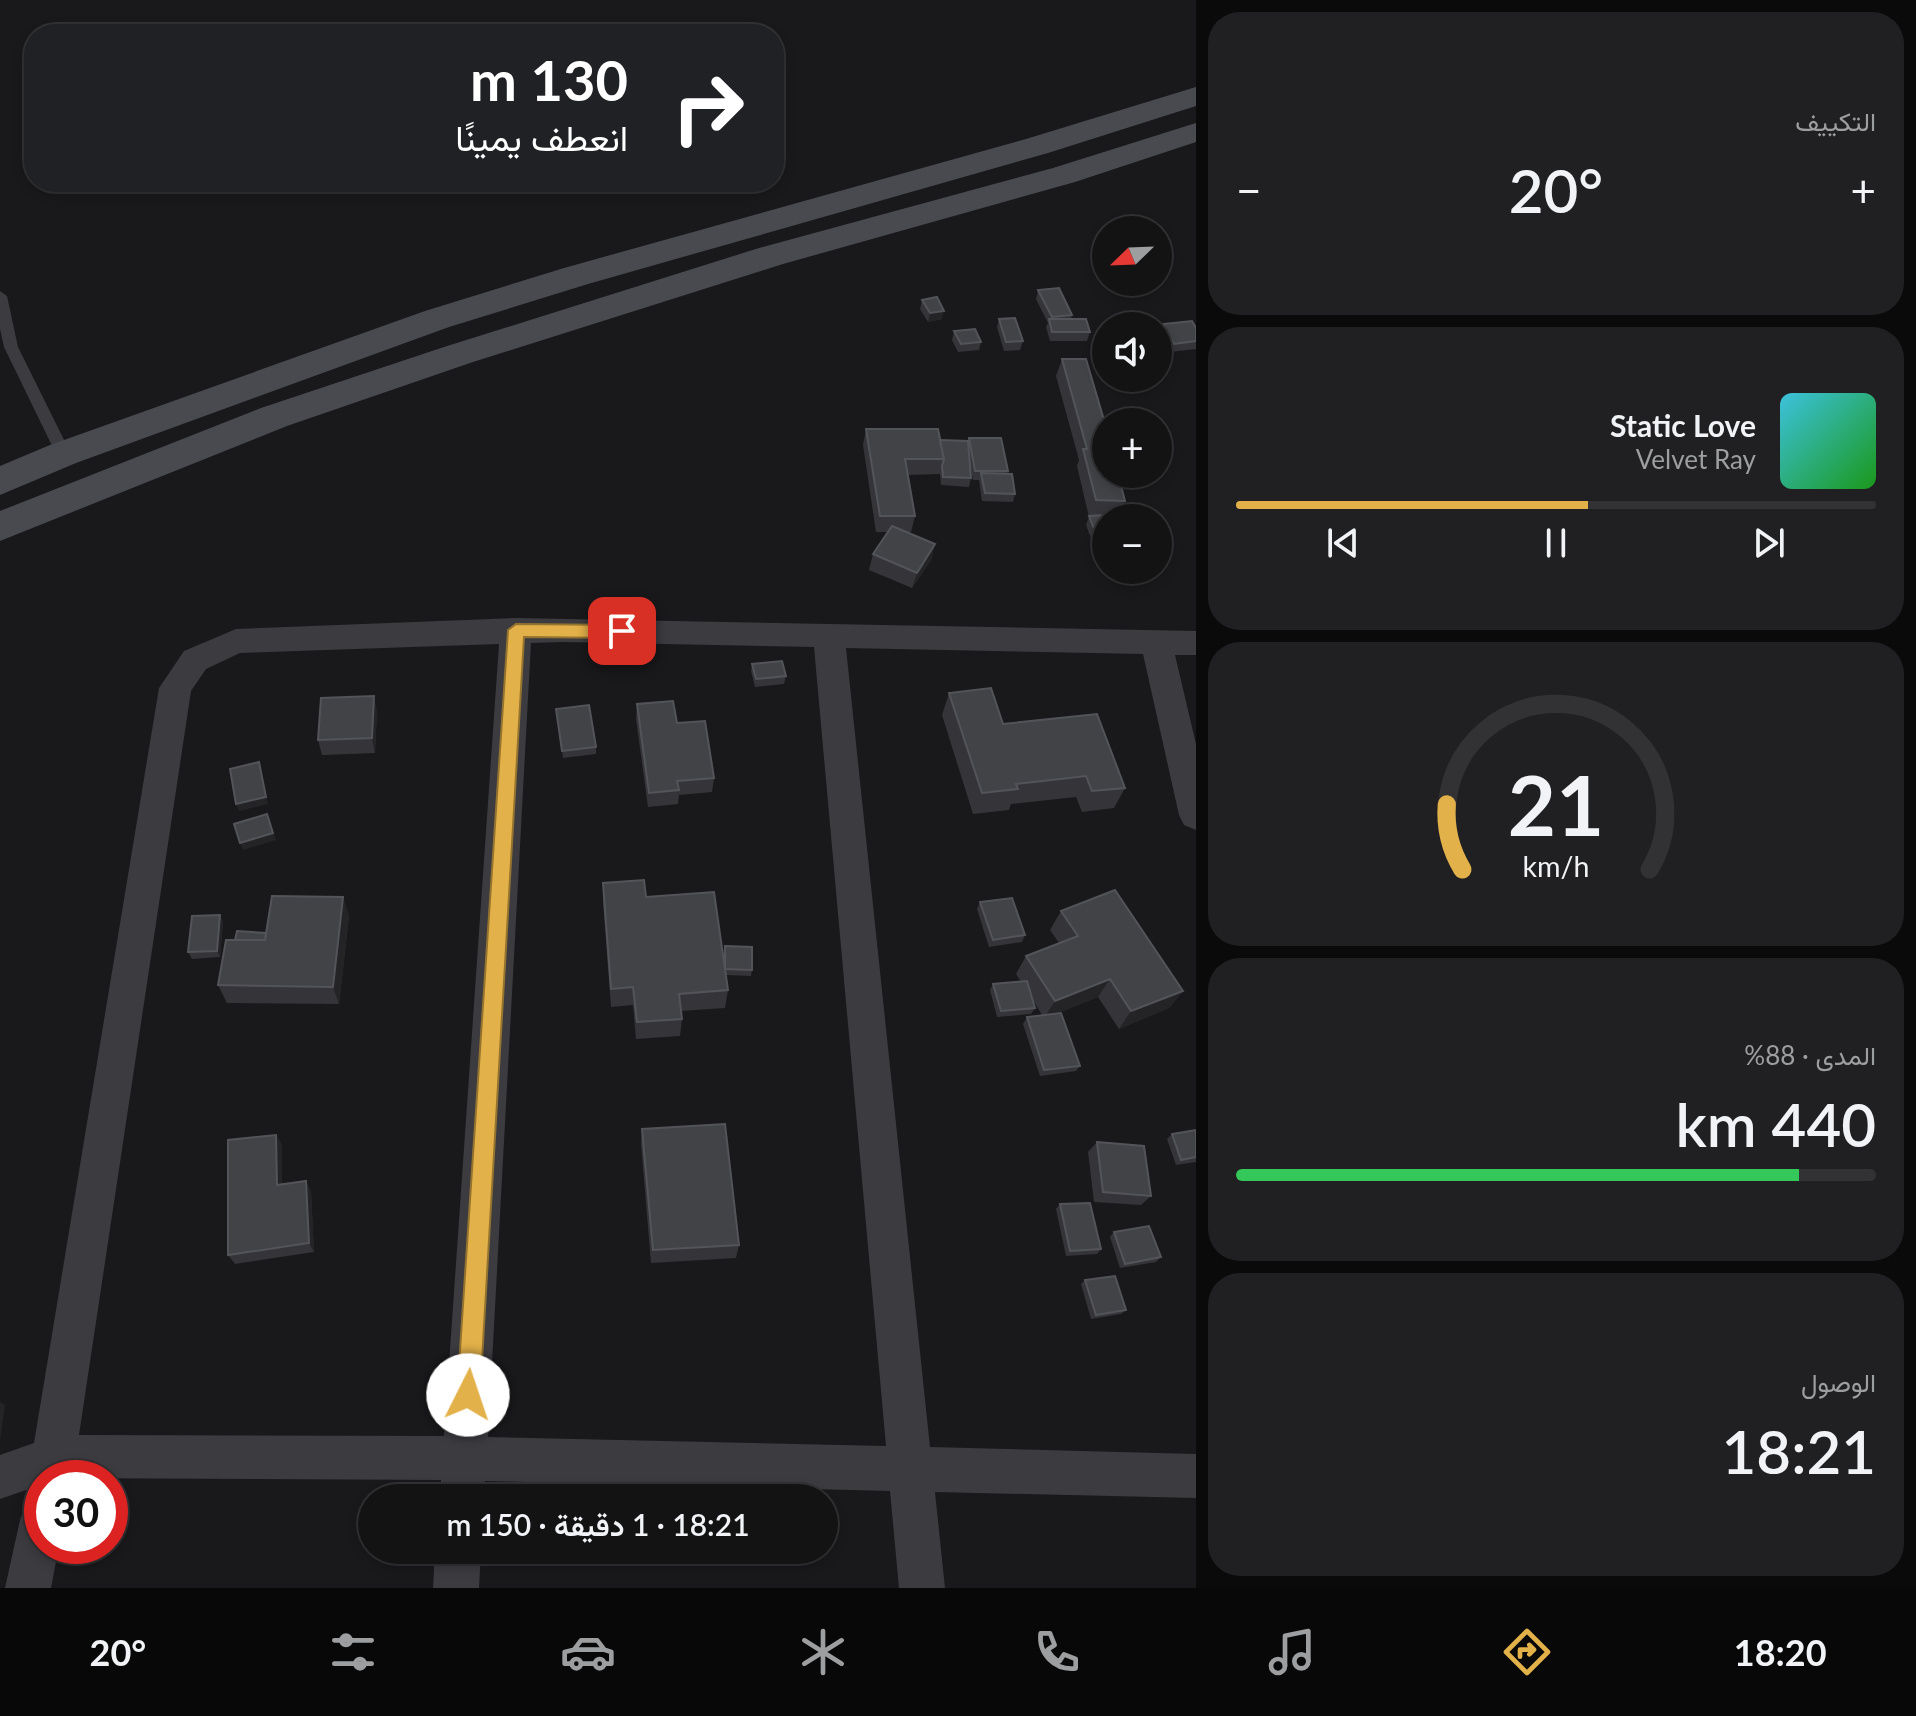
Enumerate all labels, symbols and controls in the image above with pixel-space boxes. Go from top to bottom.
text: 130 m [470,46,628,113]
icon: right [656,56,760,160]
text: التكييف [1795,105,1876,137]
text: انعطف يمينًا [455,115,628,159]
text: 20° [1509,154,1603,226]
text: − [1236,164,1262,216]
text: + [1850,164,1876,216]
north arrow [1092,216,1172,296]
map controls [1092,216,1172,584]
button: sound [1092,312,1172,392]
text: Static Love [1610,407,1756,443]
button: + [1092,408,1172,488]
text: Velvet Ray [1636,443,1756,475]
button: − [1092,504,1172,584]
icon: previous [1321,521,1365,565]
icon: pause [1534,521,1578,565]
icon: next [1747,521,1791,565]
pin [588,597,656,665]
icon: arrive [600,609,644,653]
text: 21 [1508,754,1604,854]
text: km/h [1523,849,1589,883]
text: المدى · 88% [1744,1039,1876,1071]
text: 440 km [1675,1088,1876,1160]
position arrow [426,1353,510,1437]
text: الوصول [1801,1366,1876,1398]
text: 18:21 [1722,1415,1876,1487]
speed limit sign: 30 [24,1460,128,1564]
text: 18:21 · 1 دقيقة · 150 m [446,1506,750,1542]
icon: filters [325,1624,381,1680]
icon: car [560,1624,616,1680]
icon: climate [795,1624,851,1680]
icon: phone [1029,1624,1085,1680]
icon: music [1264,1624,1320,1680]
icon: directions [1499,1624,1555,1680]
text: 20° [90,1630,146,1674]
text: 18:20 [1734,1630,1827,1674]

